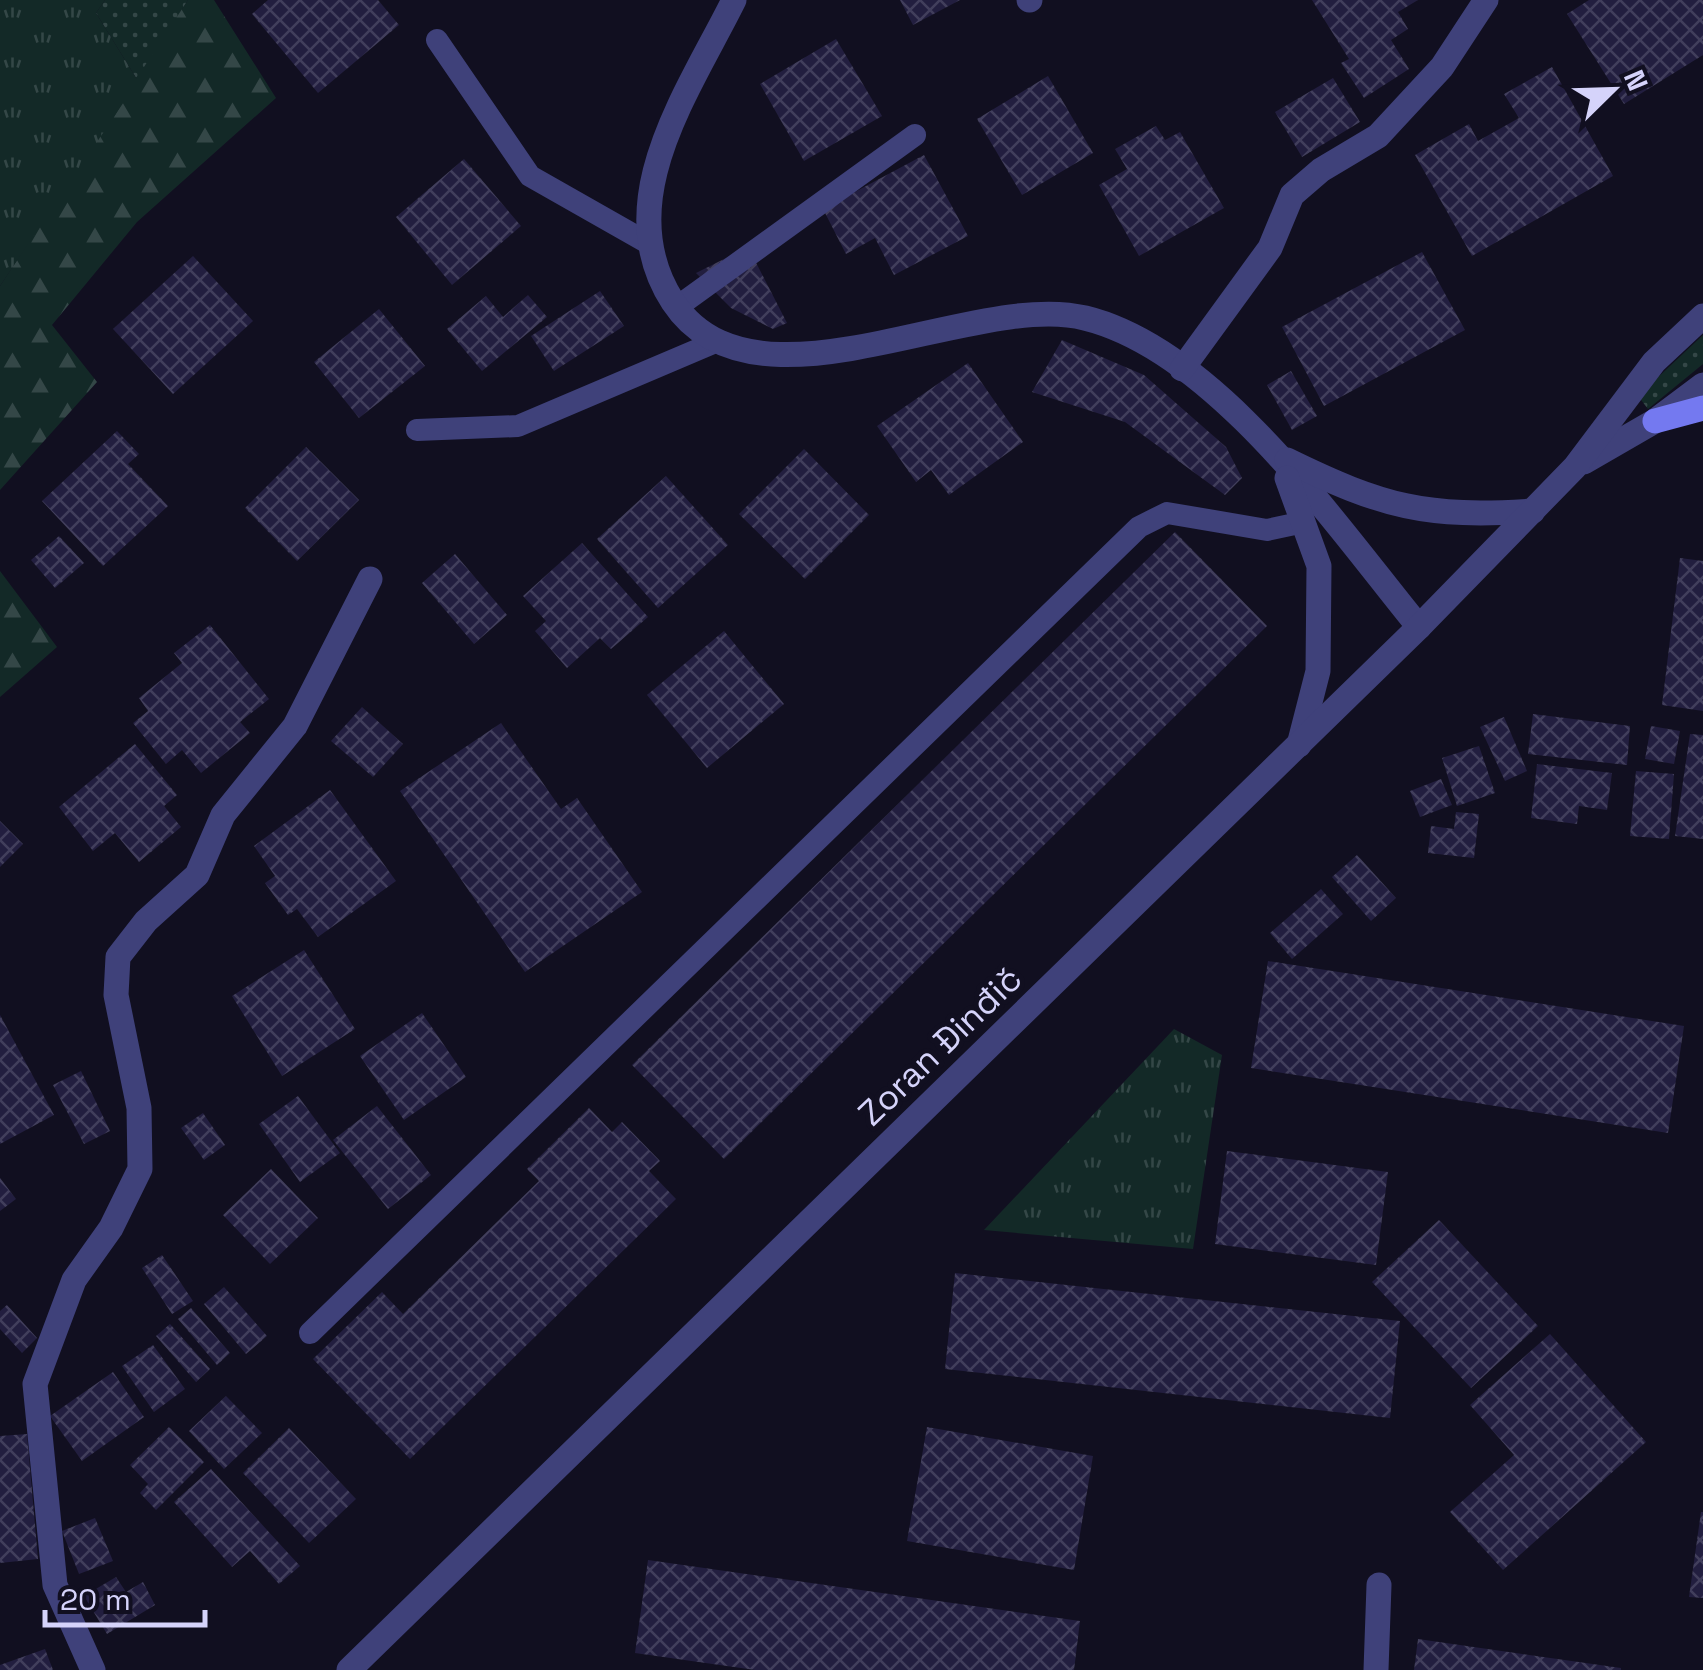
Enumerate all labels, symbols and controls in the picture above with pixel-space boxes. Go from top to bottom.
north arrow [1563,40,1663,140]
text: N [1616,65,1656,96]
street label: Zoran Đinđič [849,957,1031,1135]
scale bar [45,1565,205,1627]
text: 20 m [60,1580,131,1619]

